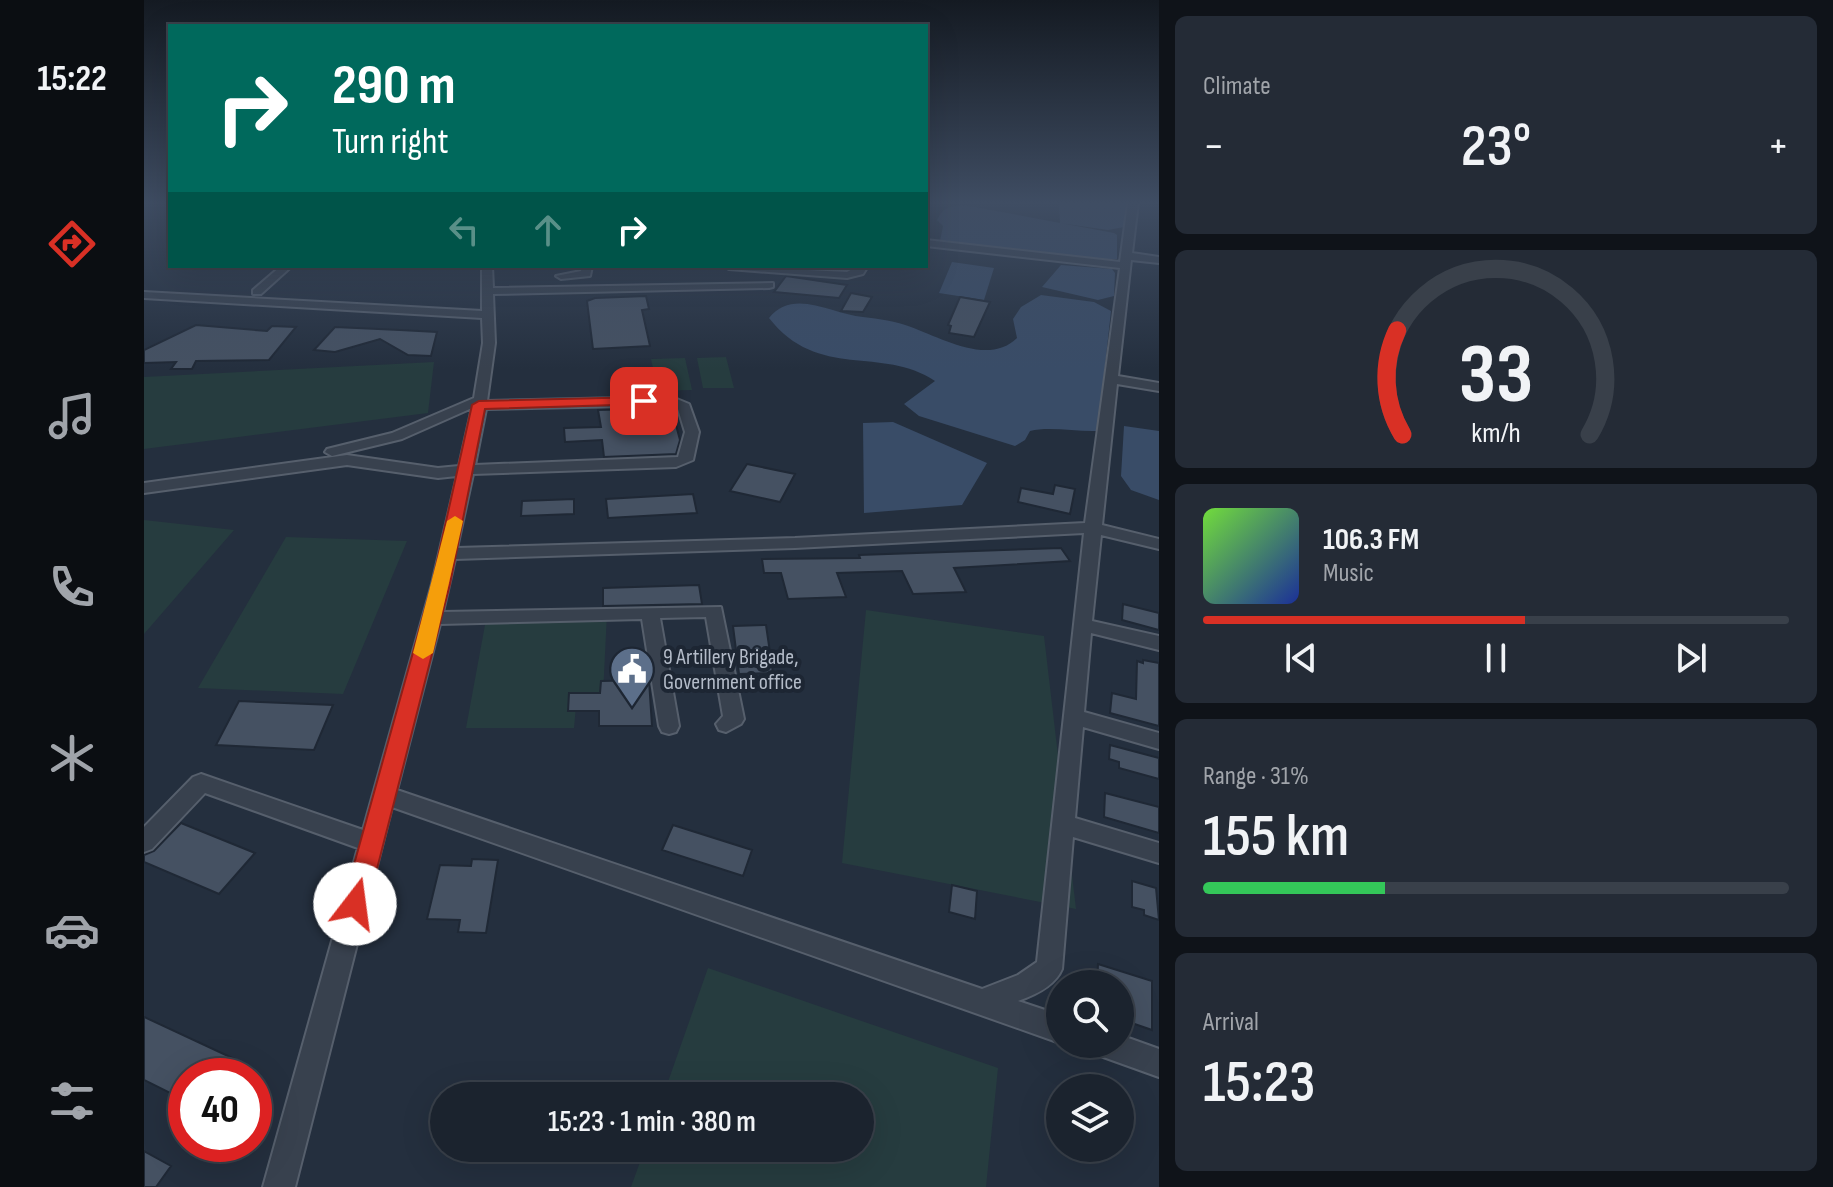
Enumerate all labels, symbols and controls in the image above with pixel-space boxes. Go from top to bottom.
text: 290 m [332,53,456,120]
icon: right [200,56,304,160]
text: 15:22 [37,58,107,101]
text: Climate [1203,71,1271,102]
text: 23° [1461,111,1531,183]
text: − [1203,120,1225,173]
text: + [1767,120,1789,173]
text: Turn right [332,121,449,164]
icon: left [442,208,486,252]
icon: ahead [526,208,570,252]
icon: right [610,208,654,252]
icon: directions [44,216,100,272]
text: 33 [1459,326,1533,426]
pin [610,367,678,435]
icon: arrive [622,379,666,423]
icon: music [44,388,100,444]
text: km/h [1471,416,1521,451]
text: 106.3 FM [1323,522,1419,558]
text: Music [1323,558,1374,589]
icon: phone [44,559,100,615]
icon: previous [1279,636,1323,680]
icon: pause [1474,636,1518,680]
icon: next [1669,636,1713,680]
place label: 9 Artillery Brigade, Government office [663,644,802,696]
public building icon: 9 Artillery Brigade, Government office [608,645,656,708]
icon: climate [44,730,100,786]
text: Range · 31% [1203,761,1309,792]
text: 155 km [1203,801,1349,873]
position arrow [313,862,397,946]
icon: car [44,902,100,958]
map controls [1046,970,1134,1162]
button: search [1046,970,1134,1058]
text: Arrival [1203,1007,1259,1038]
text: 15:23 [1203,1047,1315,1119]
speed limit sign: 40 [168,1058,272,1162]
icon: filters [44,1073,100,1129]
button: layers [1046,1074,1134,1162]
text: 15:23 · 1 min · 380 m [548,1104,756,1140]

